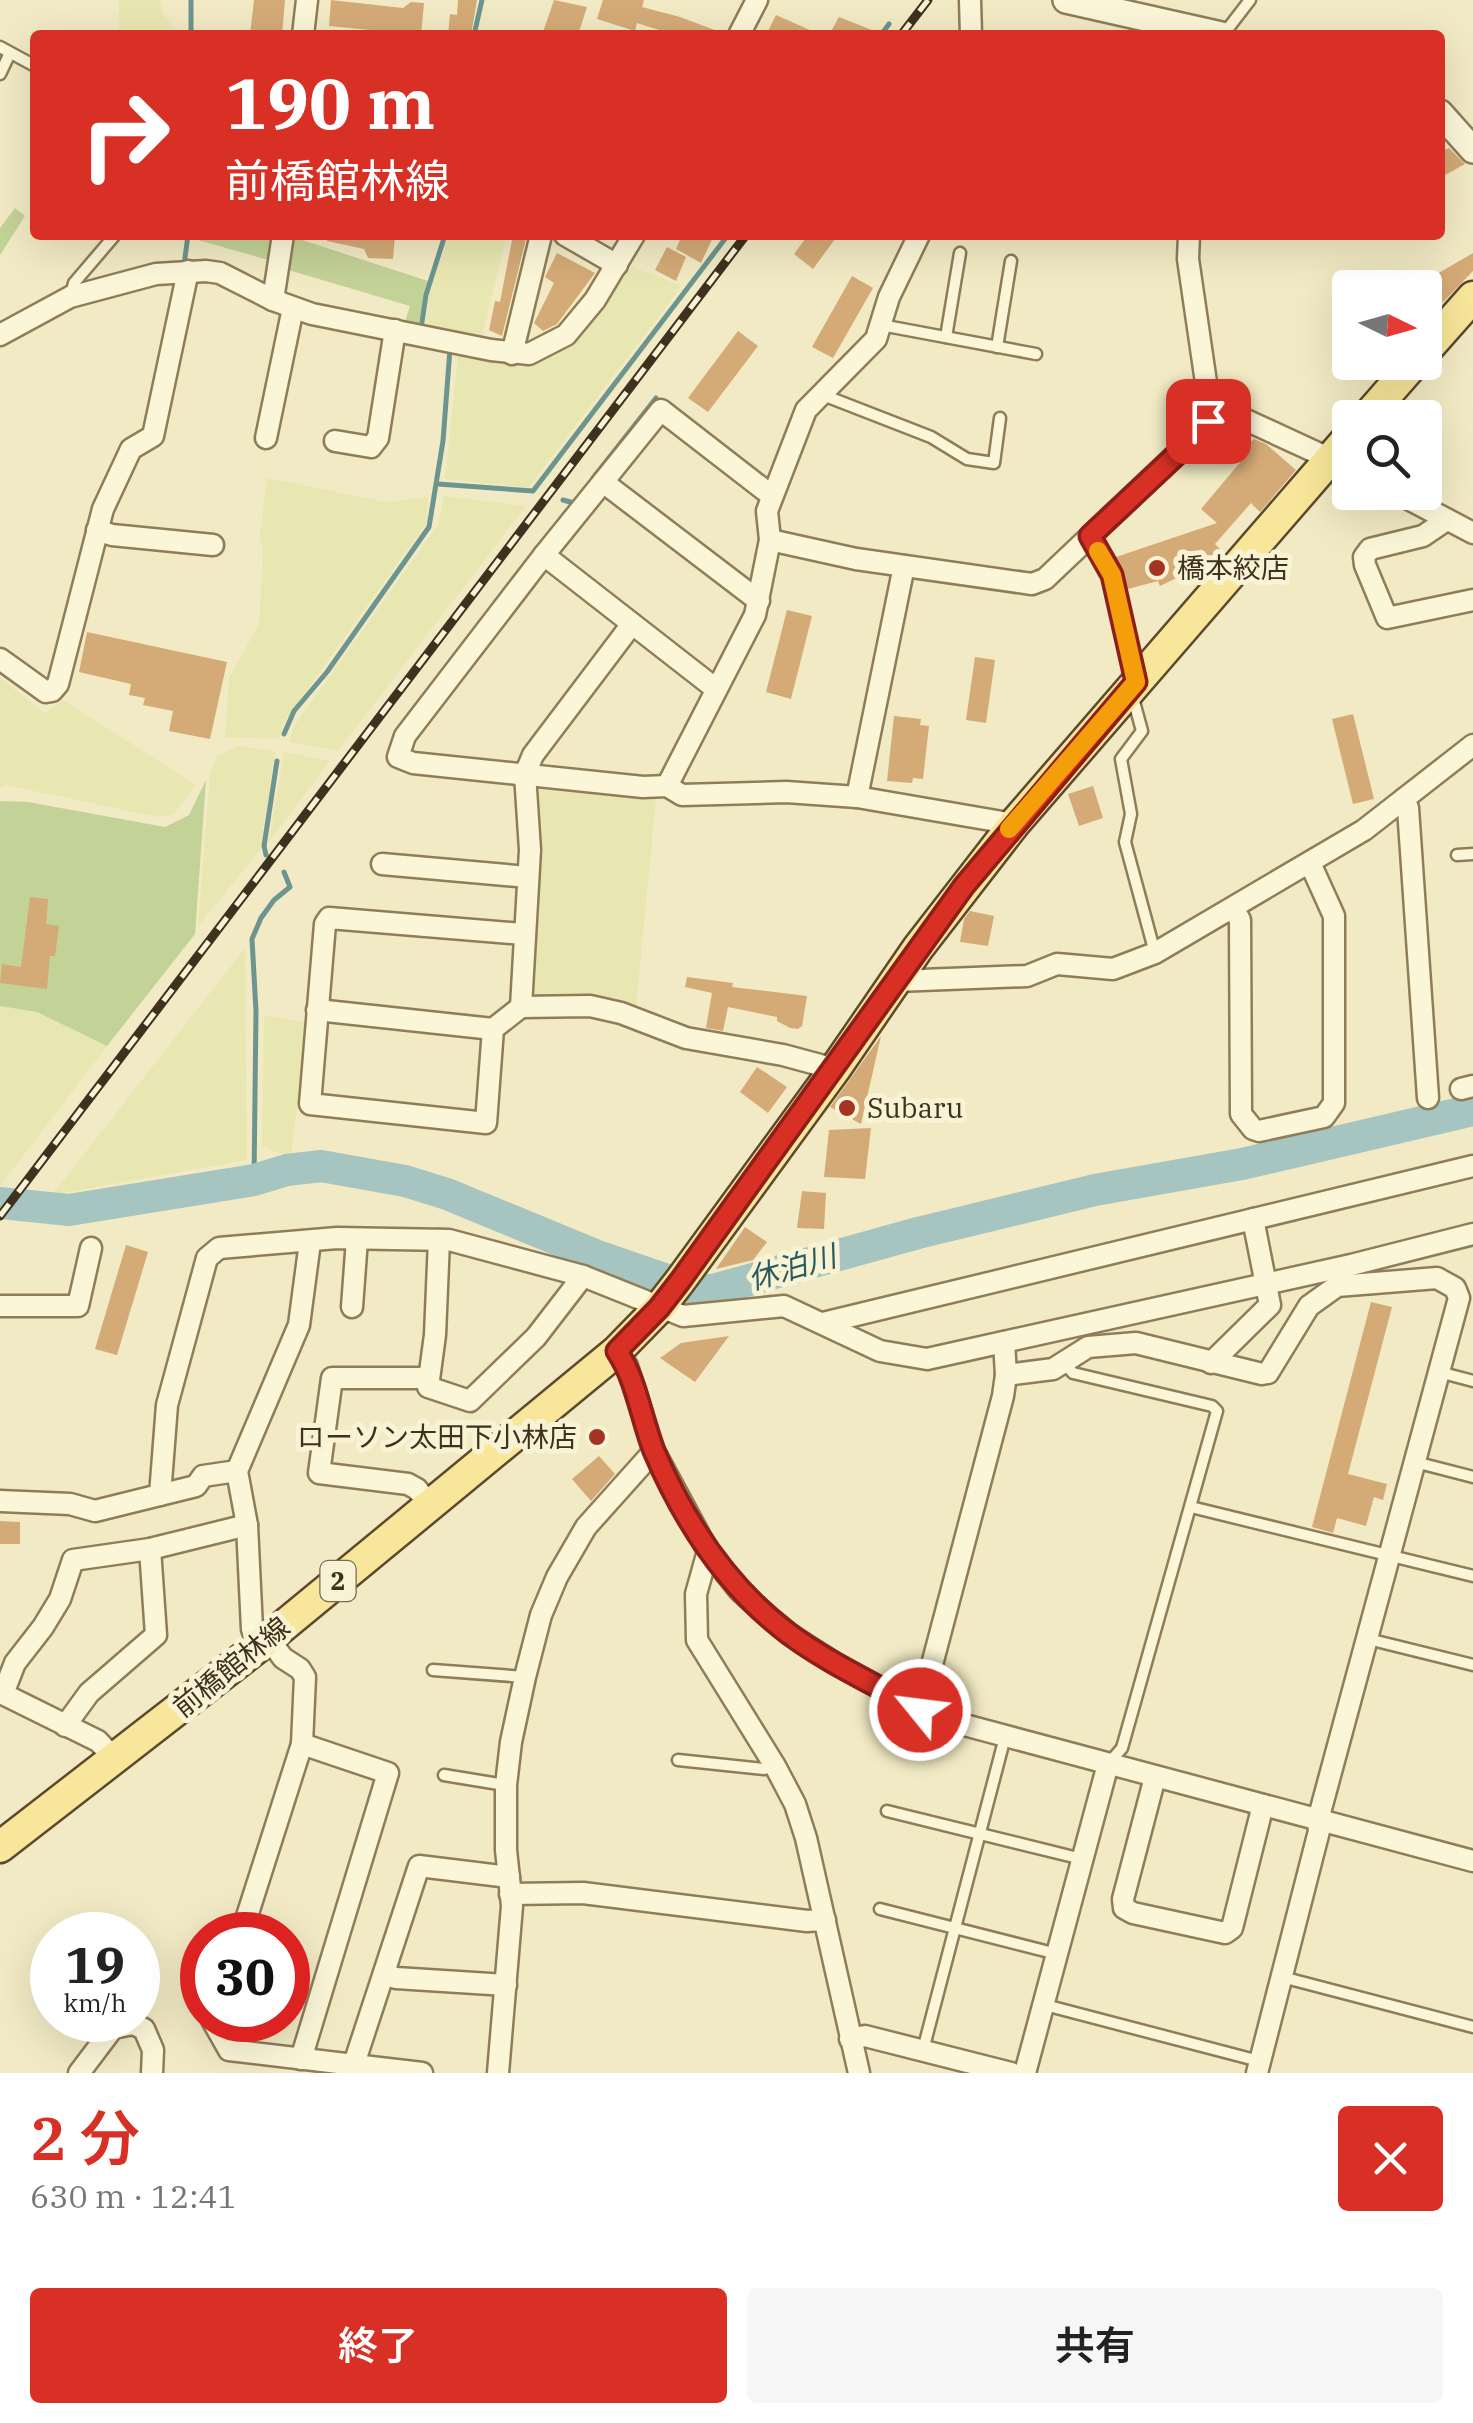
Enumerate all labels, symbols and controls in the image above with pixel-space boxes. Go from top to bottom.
text: 190 m [225,57,435,148]
icon: right [60,70,190,200]
text: 前橋館林線 [225,151,450,209]
north arrow [1332,270,1442,380]
map controls [1332,270,1442,510]
pin [1166,379,1251,464]
icon: arrive [1181,394,1236,449]
button: search [1332,400,1442,510]
place label: 橋本絞店 [1177,549,1289,586]
marker: 橋本絞店 [1146,557,1168,579]
place label: Subaru [867,1089,963,1126]
marker: Subaru [836,1097,858,1119]
water label: 休泊川 [743,1235,843,1298]
place label: ローソン太田下小林店 [297,1418,577,1455]
marker: ローソン太田下小林店 [586,1426,608,1448]
road number: 2 [320,1561,356,1601]
street label: 前橋館林線 [165,1608,297,1725]
position arrow [868,1658,972,1762]
speed limit sign: 30 [180,1912,310,2042]
text: 19 [65,1932,125,1997]
text: km/h [63,1986,127,2019]
text: 2 分 [30,2098,140,2177]
button: close [1338,2106,1443,2211]
text: 630 m · 12:41 [30,2175,237,2217]
button: 終了 [30,2288,727,2403]
button: 共有 [747,2288,1443,2403]

